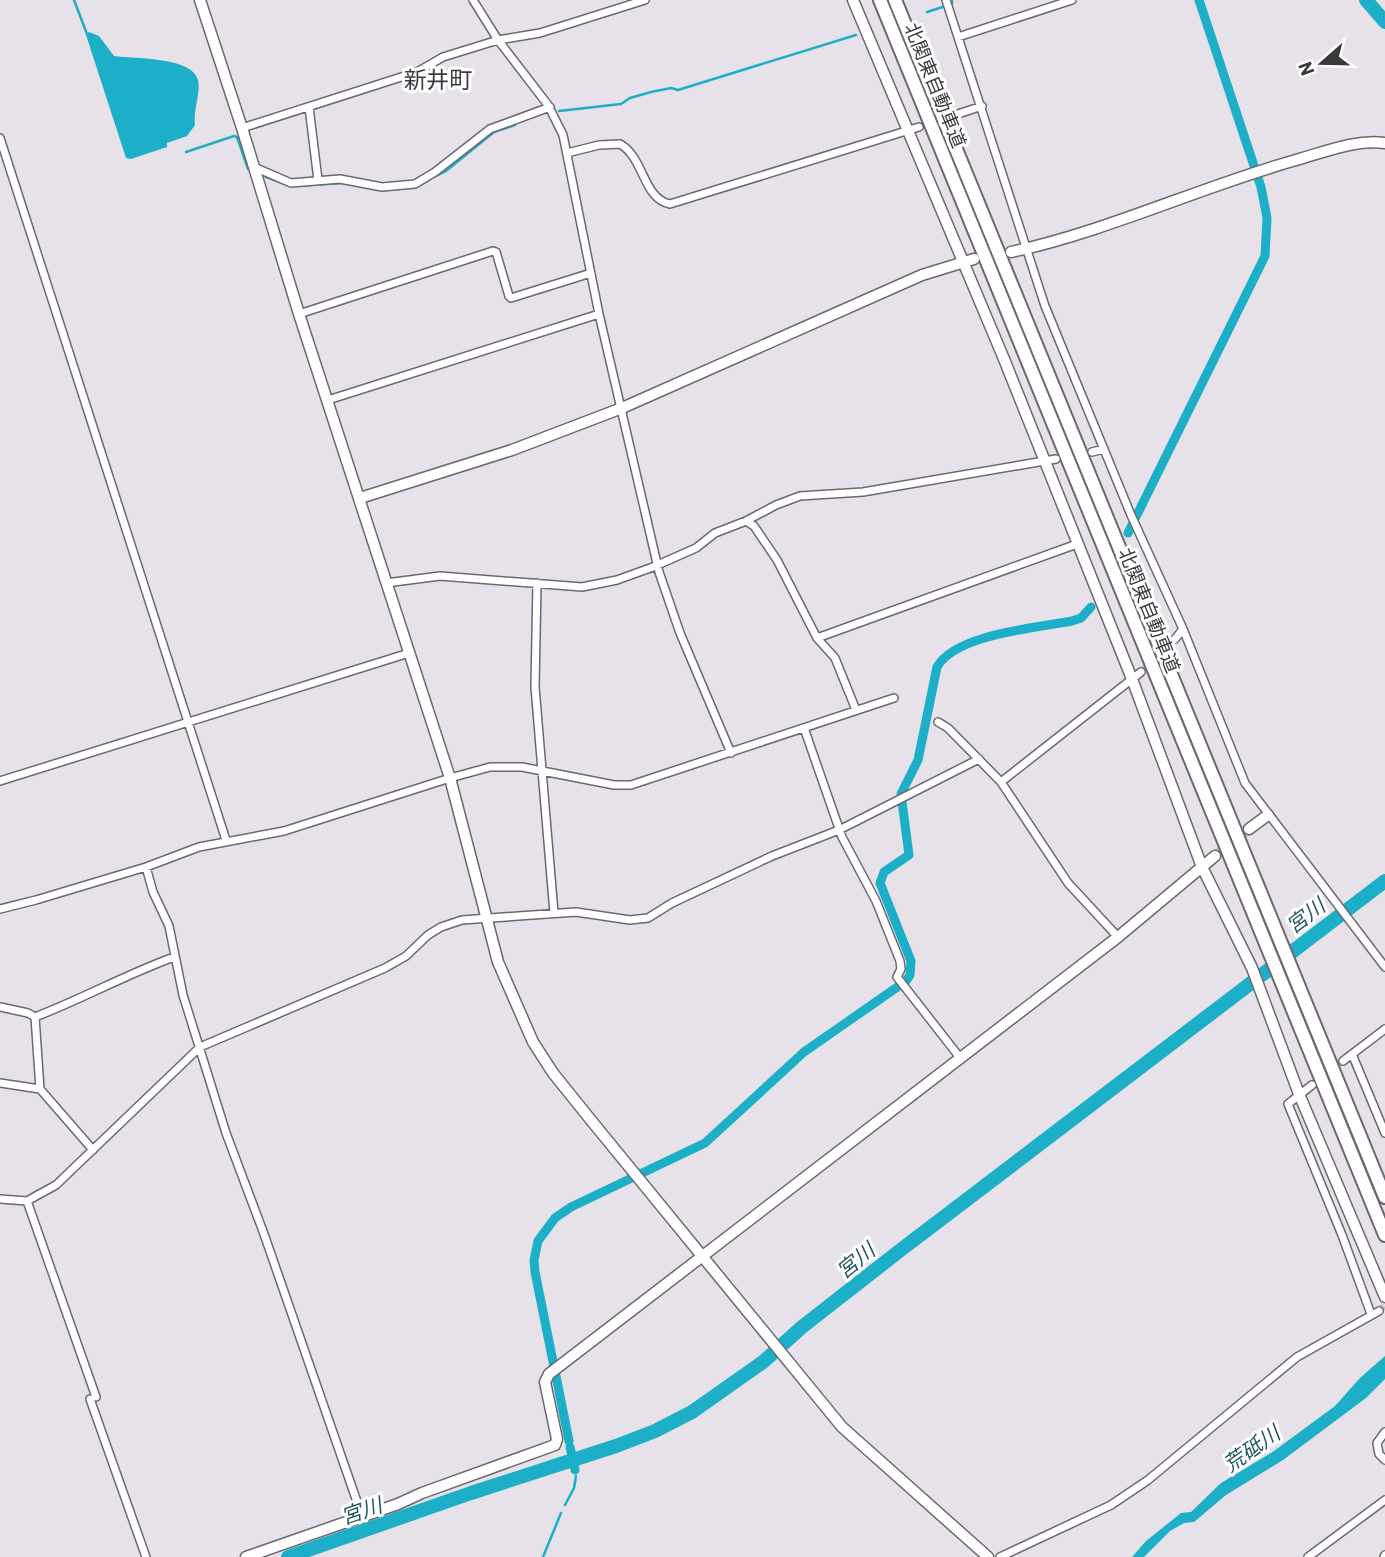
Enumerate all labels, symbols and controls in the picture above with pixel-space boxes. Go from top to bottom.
street label: 北関東自動車道 [900,19,972,151]
north arrow [1287,28,1357,98]
text: N [1293,59,1319,79]
district label: 新井町 [404,65,473,93]
street label: 北関東自動車道 [1114,544,1186,676]
water label: 宮川 [1281,891,1331,938]
water label: 宮川 [831,1236,881,1283]
water label: 荒砥川 [1218,1419,1286,1476]
water label: 宮川 [337,1491,387,1529]

